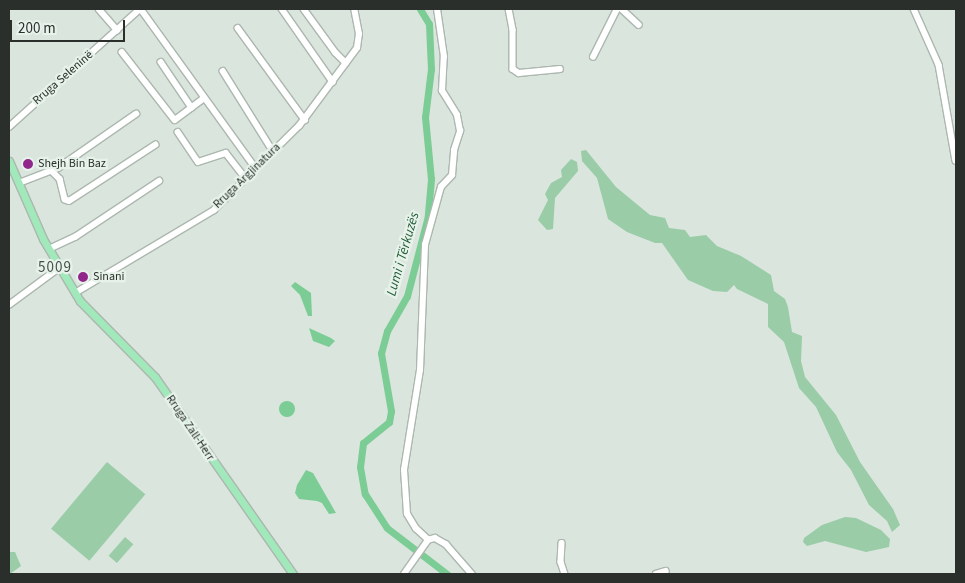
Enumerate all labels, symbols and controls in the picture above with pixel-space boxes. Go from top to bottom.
scale bar [12,10,128,42]
text: 200 m [18,18,56,39]
street label: Rruga Seleninë [30,48,96,108]
street label: Rruga Argjinatura [210,140,284,212]
place label: Shejh Bin Baz [38,157,106,171]
marker: Shejh Bin Baz [22,158,34,170]
water label: Lumi i Tërkuzës [383,210,423,298]
district label: 5009 [38,259,72,277]
place label: Sinani [93,270,124,284]
marker: Sinani [77,271,89,283]
street label: Rruga Zall-Herr [163,392,217,464]

